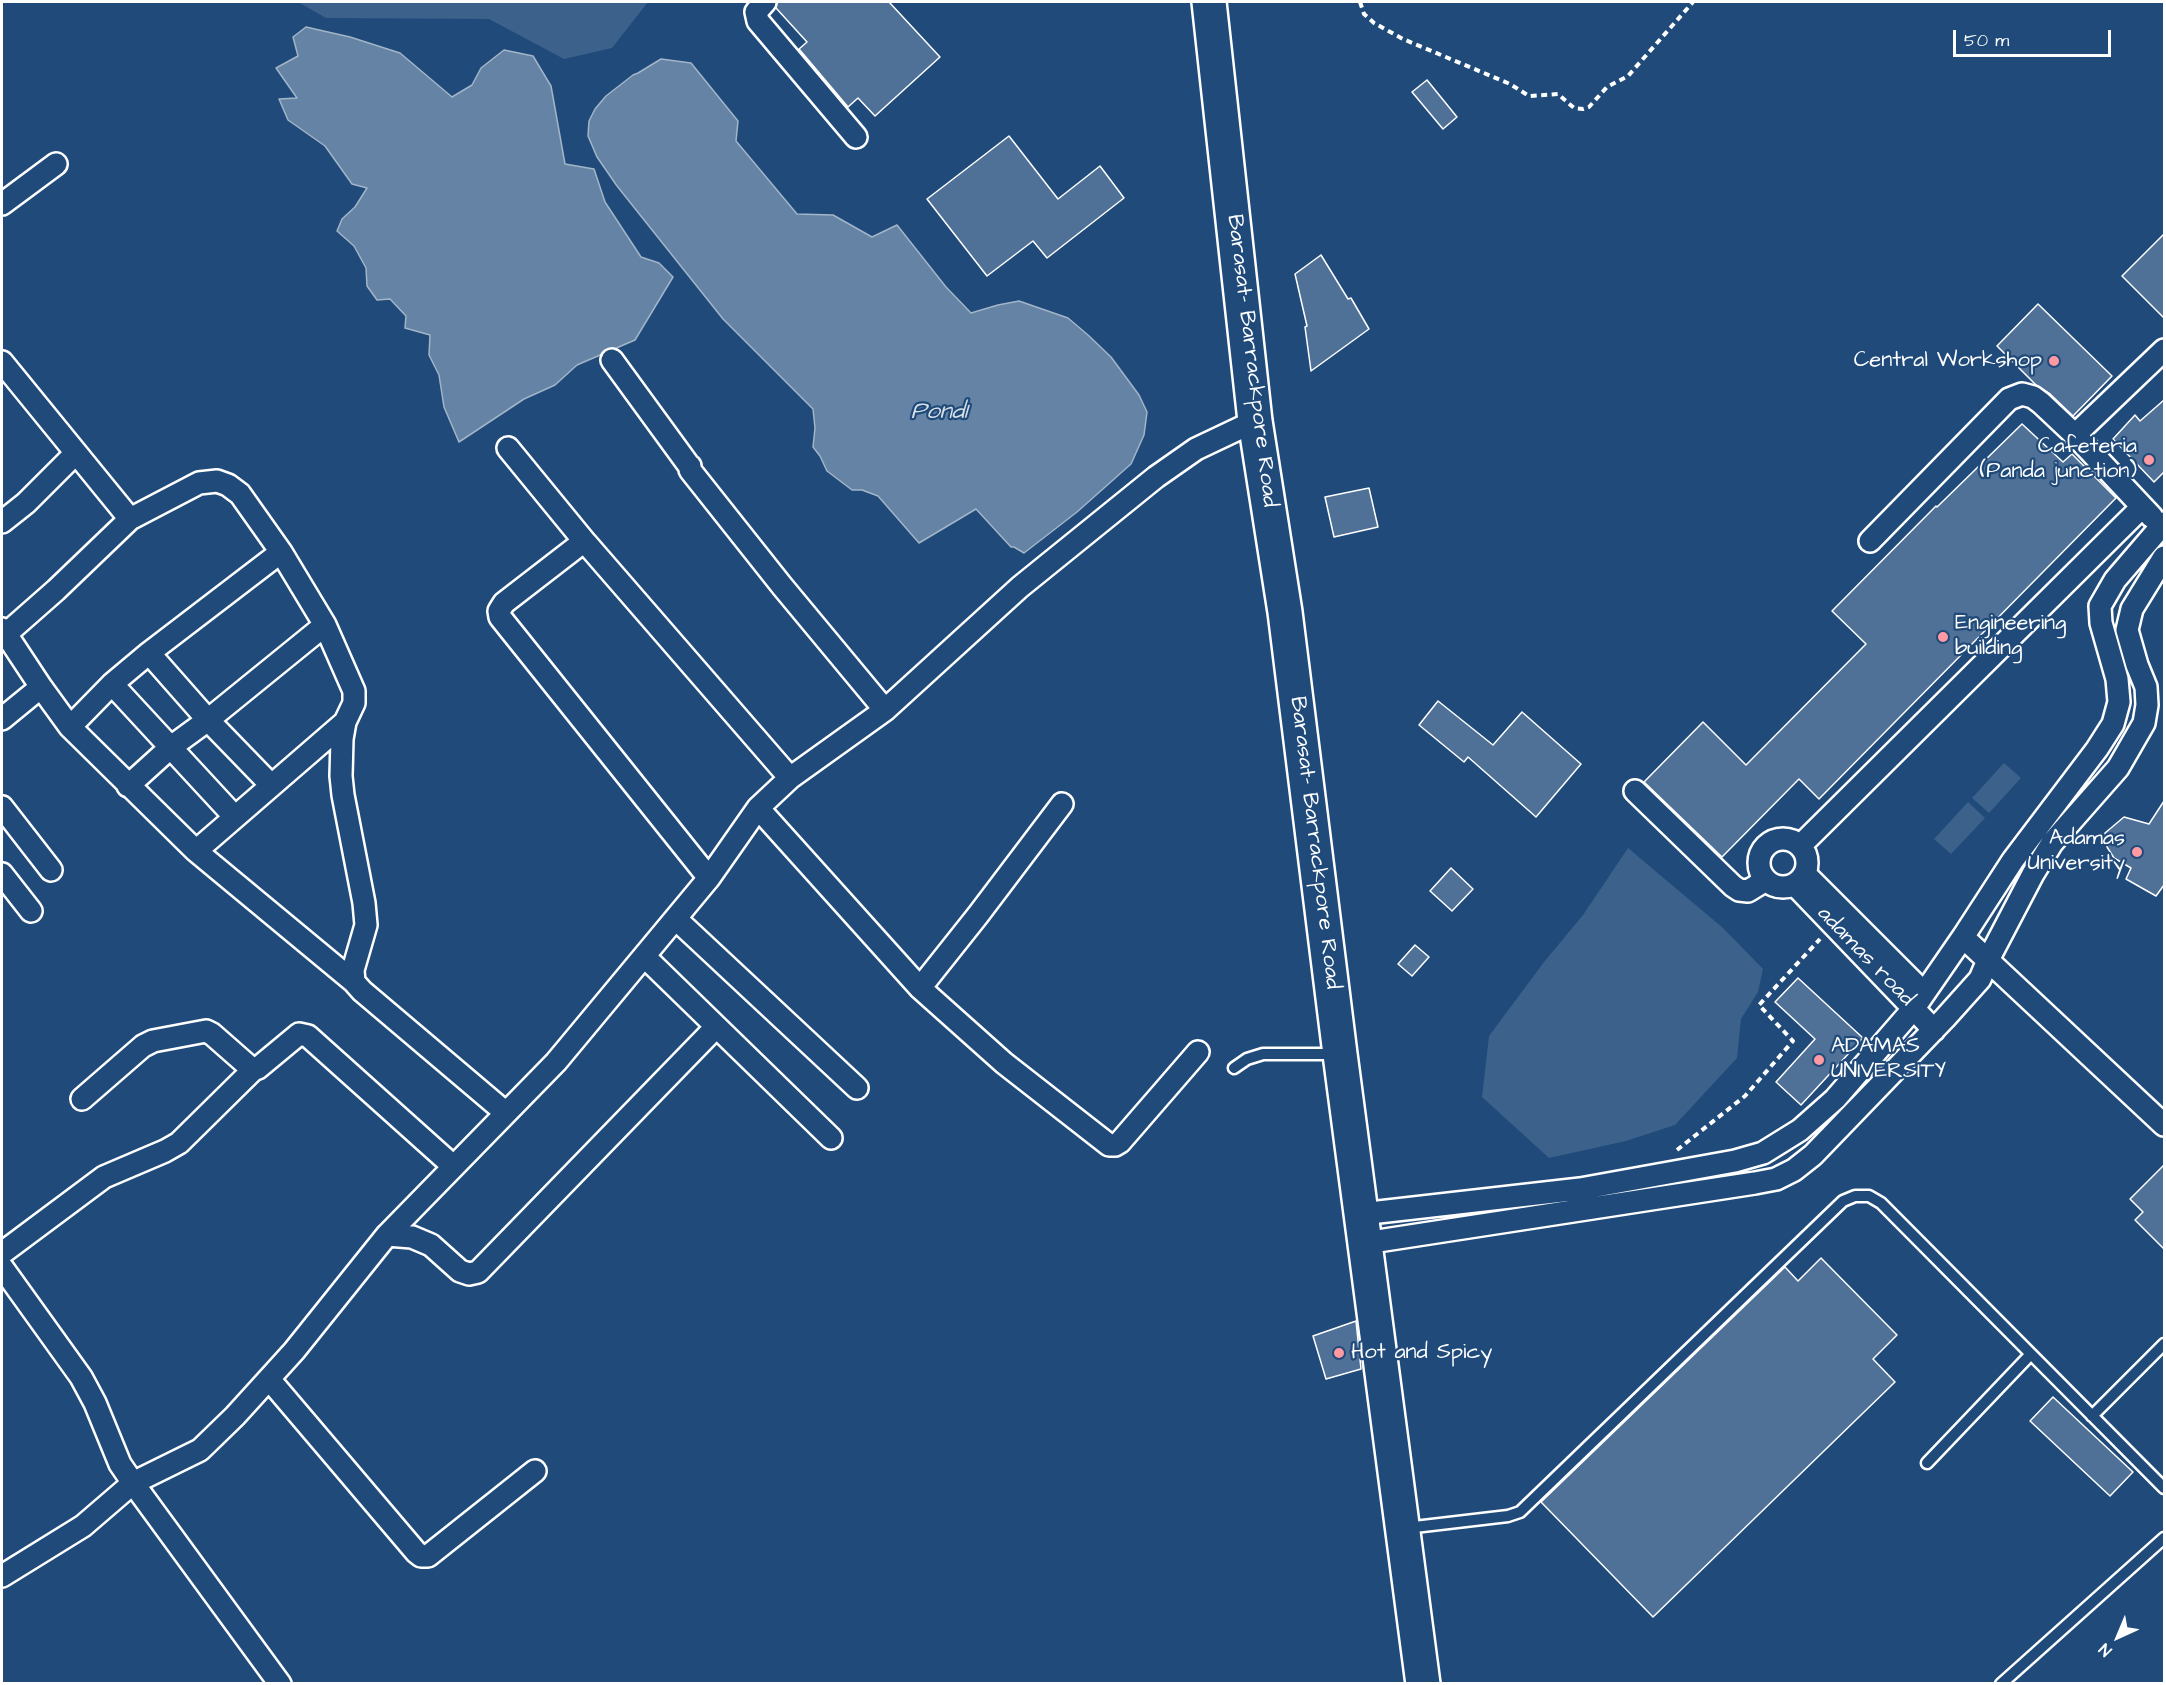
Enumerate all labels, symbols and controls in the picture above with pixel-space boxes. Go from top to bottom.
scale bar [1956,18,2114,56]
text: 50 m [1964,28,2009,53]
street label: Barasat- Barrackpore Road [1220,213,1282,509]
place label: Central Workshop [1854,348,2042,374]
marker: Central Workshop [2047,354,2061,368]
water label: Pond1 [911,399,967,427]
place label: Cafeteria (Panda junction) [1980,434,2137,486]
marker: Cafeteria (Panda junction) [2142,453,2156,467]
place label: Engineering building [1955,611,2066,662]
marker: Engineering building [1936,630,1950,644]
street label: Barasat- Barrackpore Road [1283,695,1345,991]
place label: Adamas University [2028,826,2125,878]
marker: Adamas University [2130,845,2144,859]
street label: adamas road [1811,901,1919,1013]
place label: ADAMAS UNIVERSITY [1831,1034,1946,1086]
marker: ADAMAS UNIVERSITY [1812,1053,1826,1067]
place label: Hot and Spicy [1351,1340,1492,1366]
marker: Hot and Spicy [1332,1346,1346,1360]
north arrow [2088,1607,2148,1667]
text: N [2094,1639,2117,1661]

